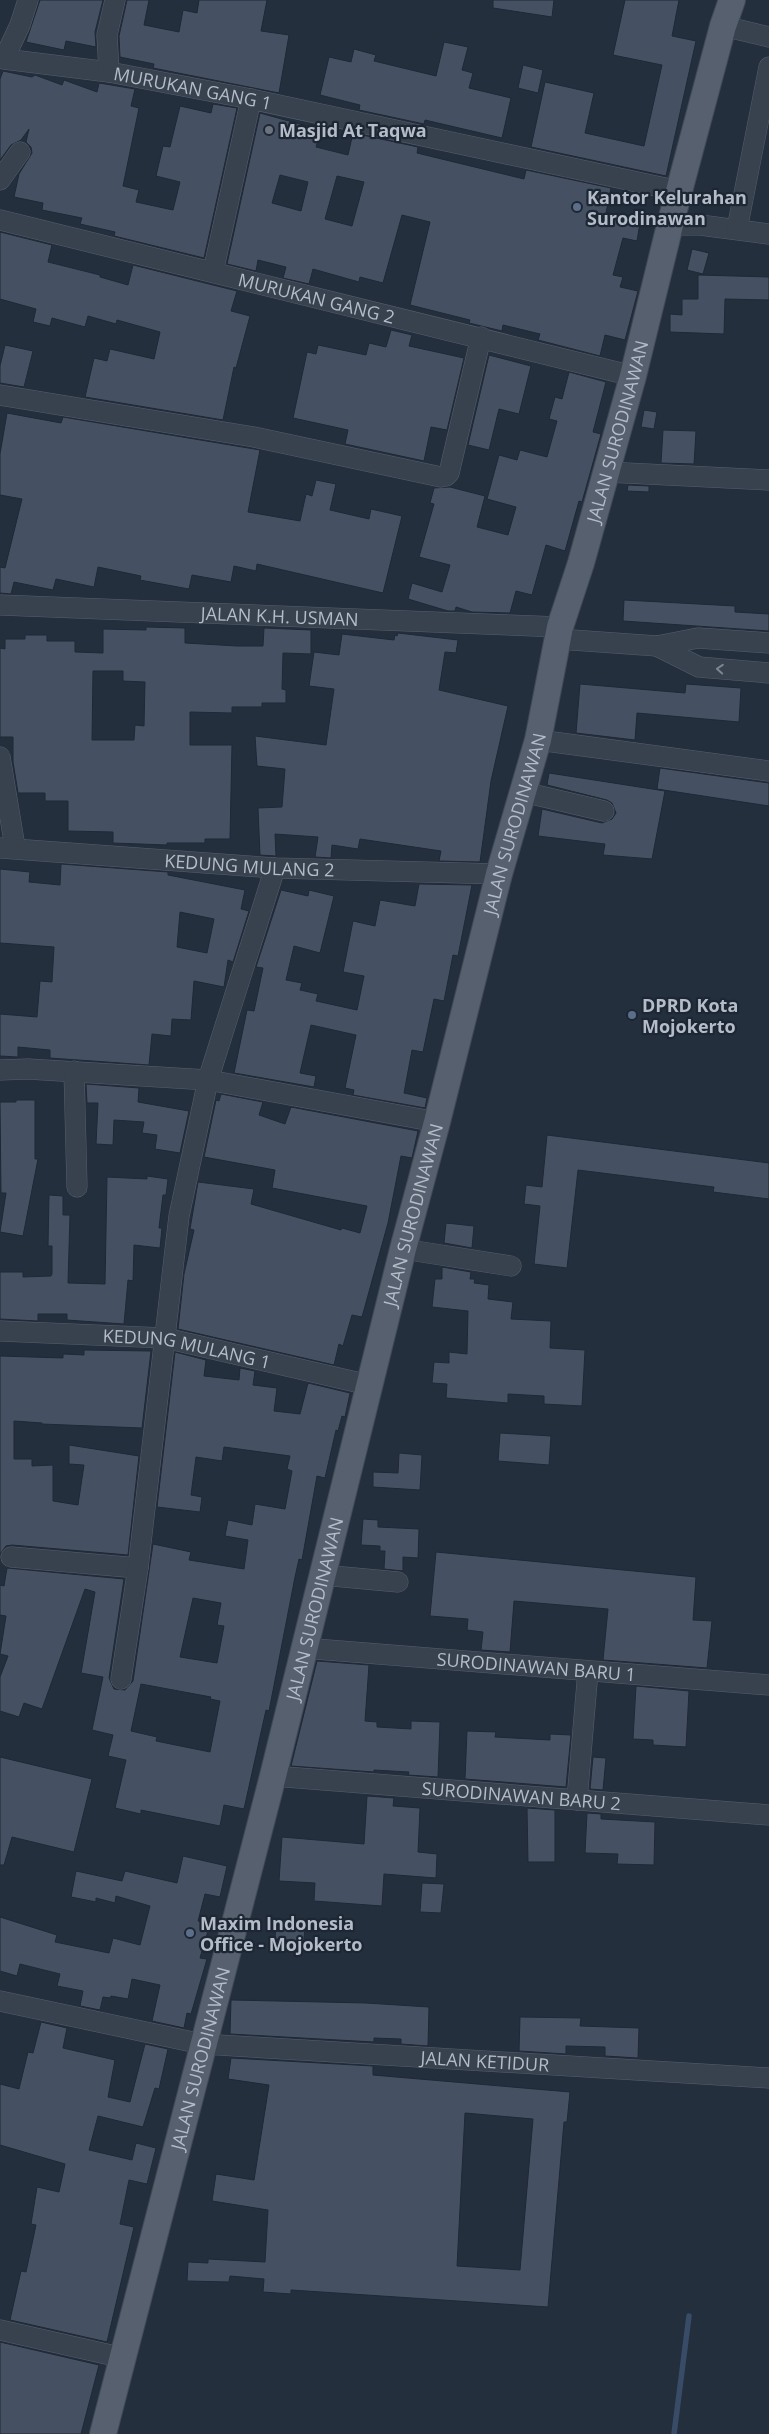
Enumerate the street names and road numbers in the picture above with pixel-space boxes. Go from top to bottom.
street label: MURUKAN GANG 1 [112,61,274,115]
street label: MURUKAN GANG 2 [236,267,397,329]
street label: JALAN SURODINAWAN [580,338,653,527]
street label: JALAN K.H. USMAN [198,601,359,631]
street label: JALAN SURODINAWAN [477,731,551,919]
street label: KEDUNG MULANG 2 [164,848,335,882]
street label: JALAN SURODINAWAN [377,1121,448,1311]
street label: KEDUNG MULANG 1 [102,1323,273,1374]
street label: JALAN SURODINAWAN [280,1514,348,1705]
street label: SURODINAWAN BARU 1 [436,1647,637,1686]
street label: SURODINAWAN BARU 2 [421,1776,622,1815]
street label: JALAN SURODINAWAN [164,1964,235,2154]
street label: JALAN KETIDUR [418,2045,550,2077]

